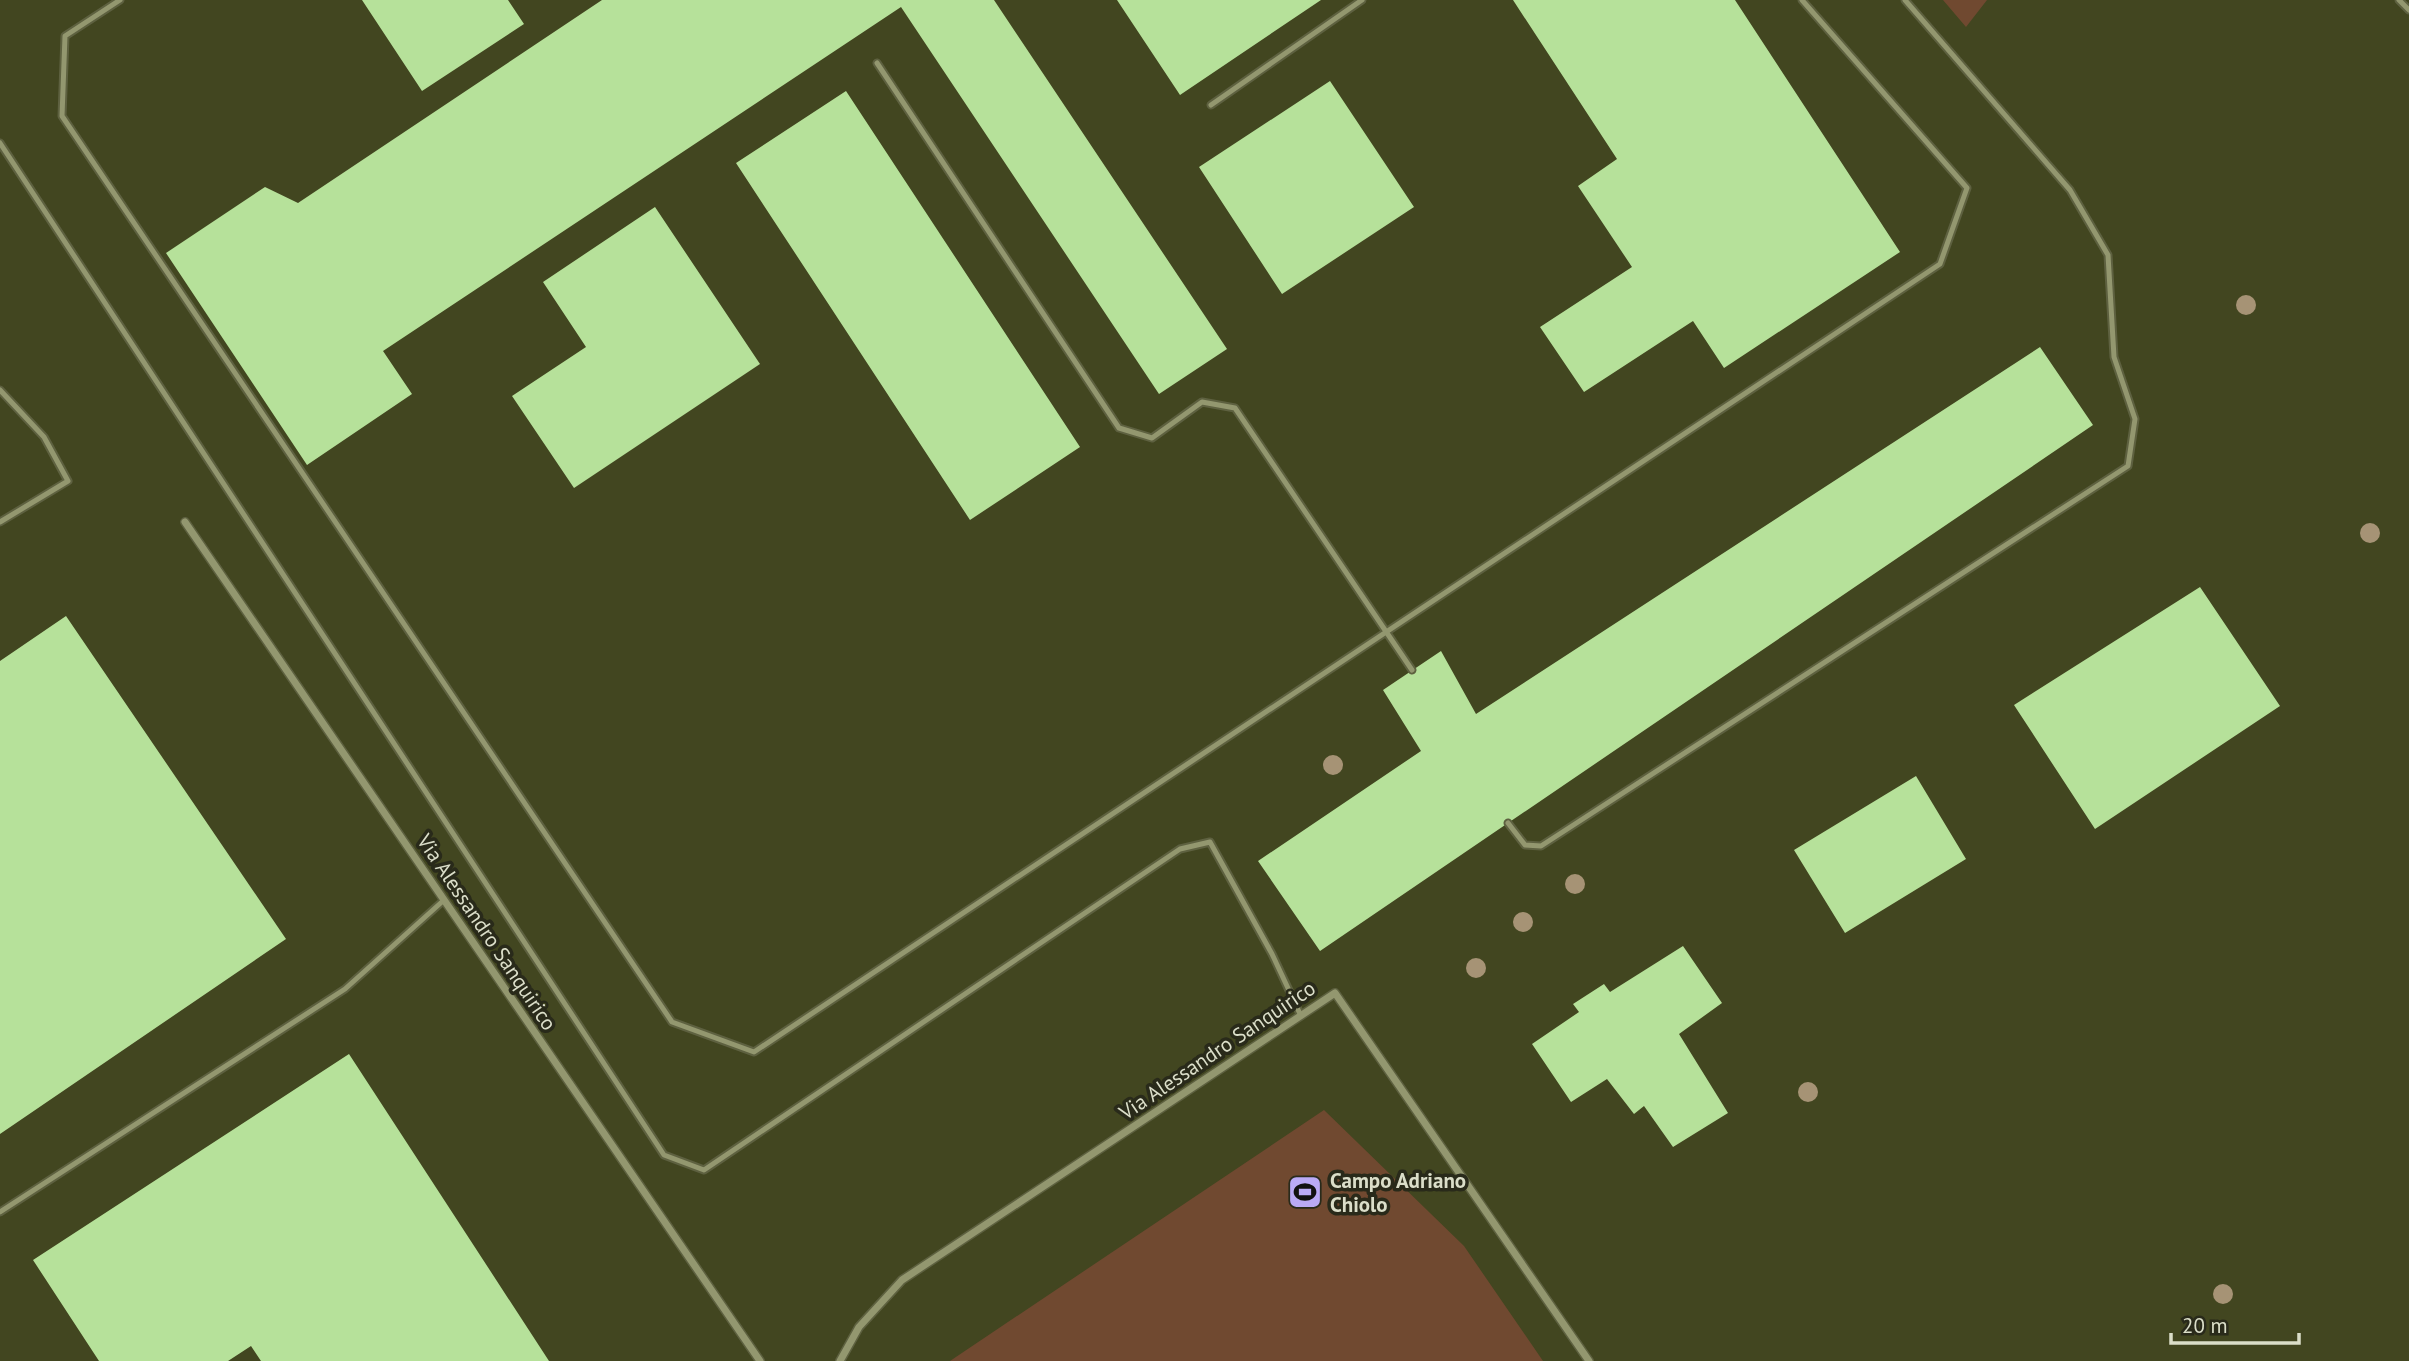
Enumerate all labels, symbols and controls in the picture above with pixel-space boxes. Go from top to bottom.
street label: Via Alessandro Sanquirico [411,828,563,1035]
street label: Via Alessandro Sanquirico [1113,974,1320,1126]
place label: Campo Adriano Chiolo [1330,1167,1466,1218]
sports icon: Campo Adriano Chiolo [1286,1173,1324,1211]
scale bar [2171,1302,2299,1346]
text: 20 m [2182,1312,2228,1339]

